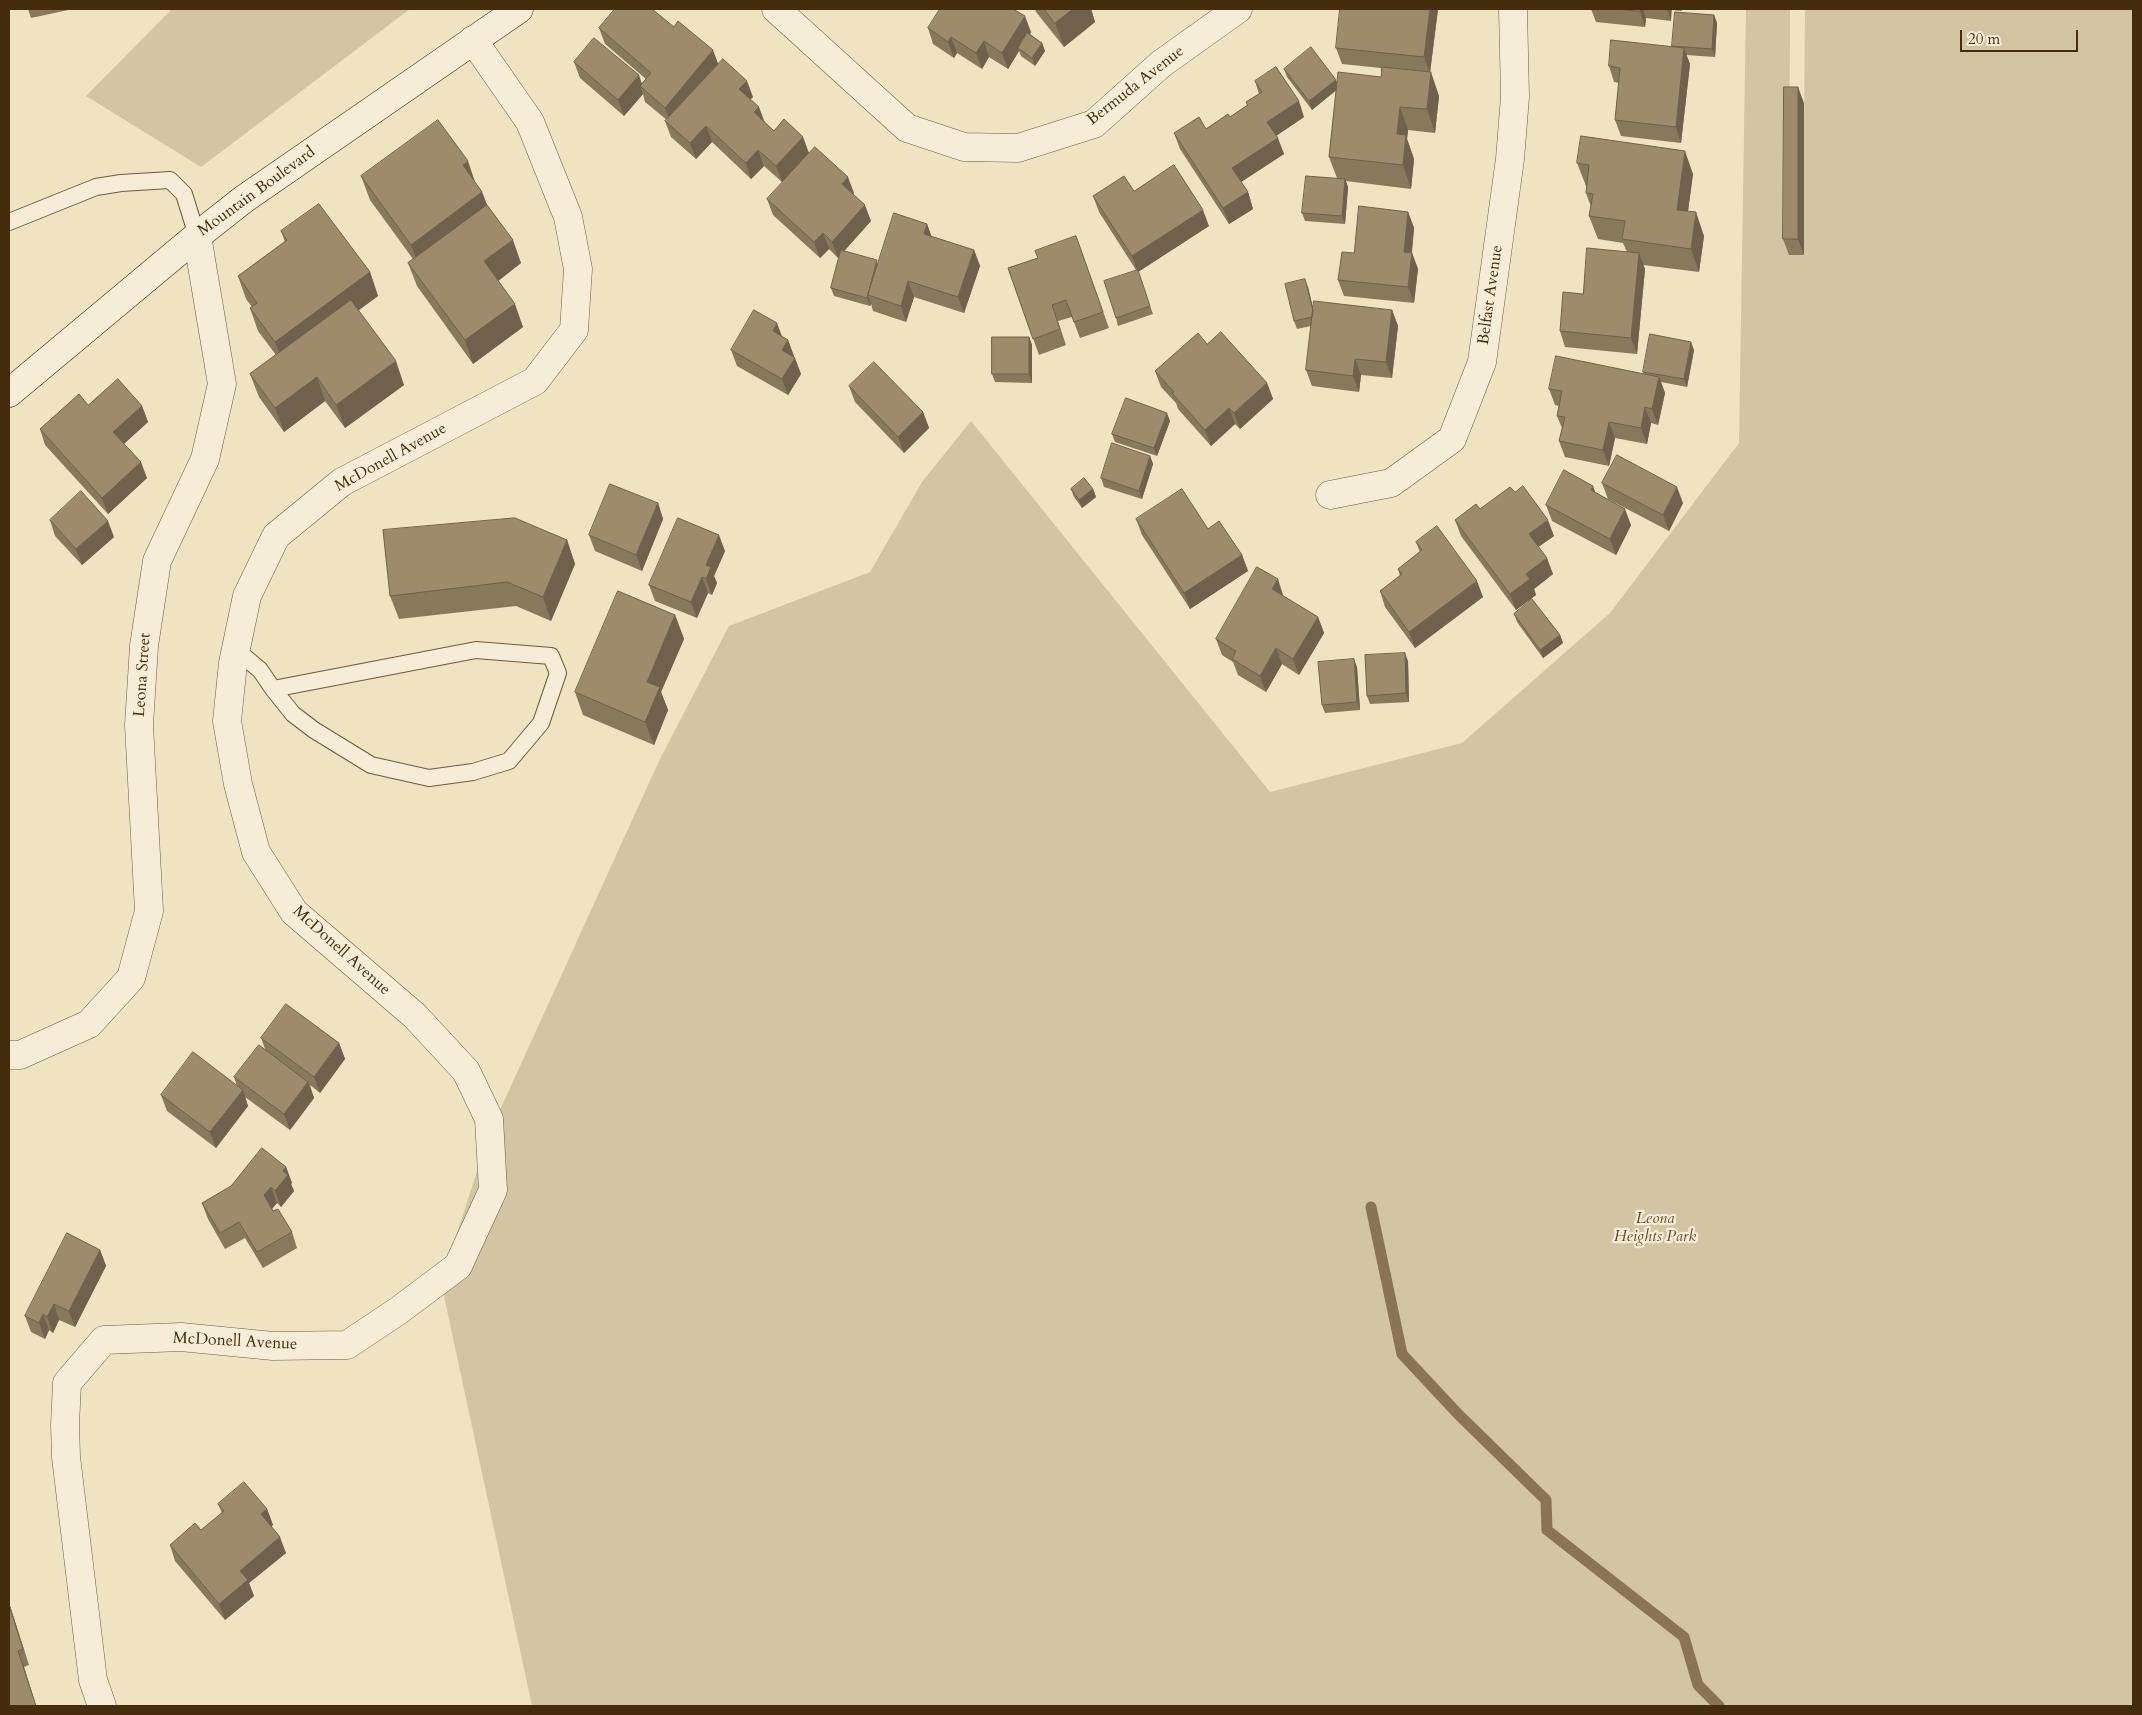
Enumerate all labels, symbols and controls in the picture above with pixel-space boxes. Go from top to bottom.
scale bar [1962,20,2080,52]
text: 20 m [1968,29,2000,49]
street label: Bermuda Avenue [1084,42,1188,130]
street label: Mountain Boulevard [195,143,319,241]
street label: Belfast Avenue [1474,244,1508,346]
street label: McDonell Avenue [332,419,450,497]
street label: Leona Street [130,632,156,718]
street label: McDonell Avenue [288,902,394,1000]
park label: Leona Heights Park [1614,1209,1696,1247]
street label: McDonell Avenue [172,1329,298,1355]

